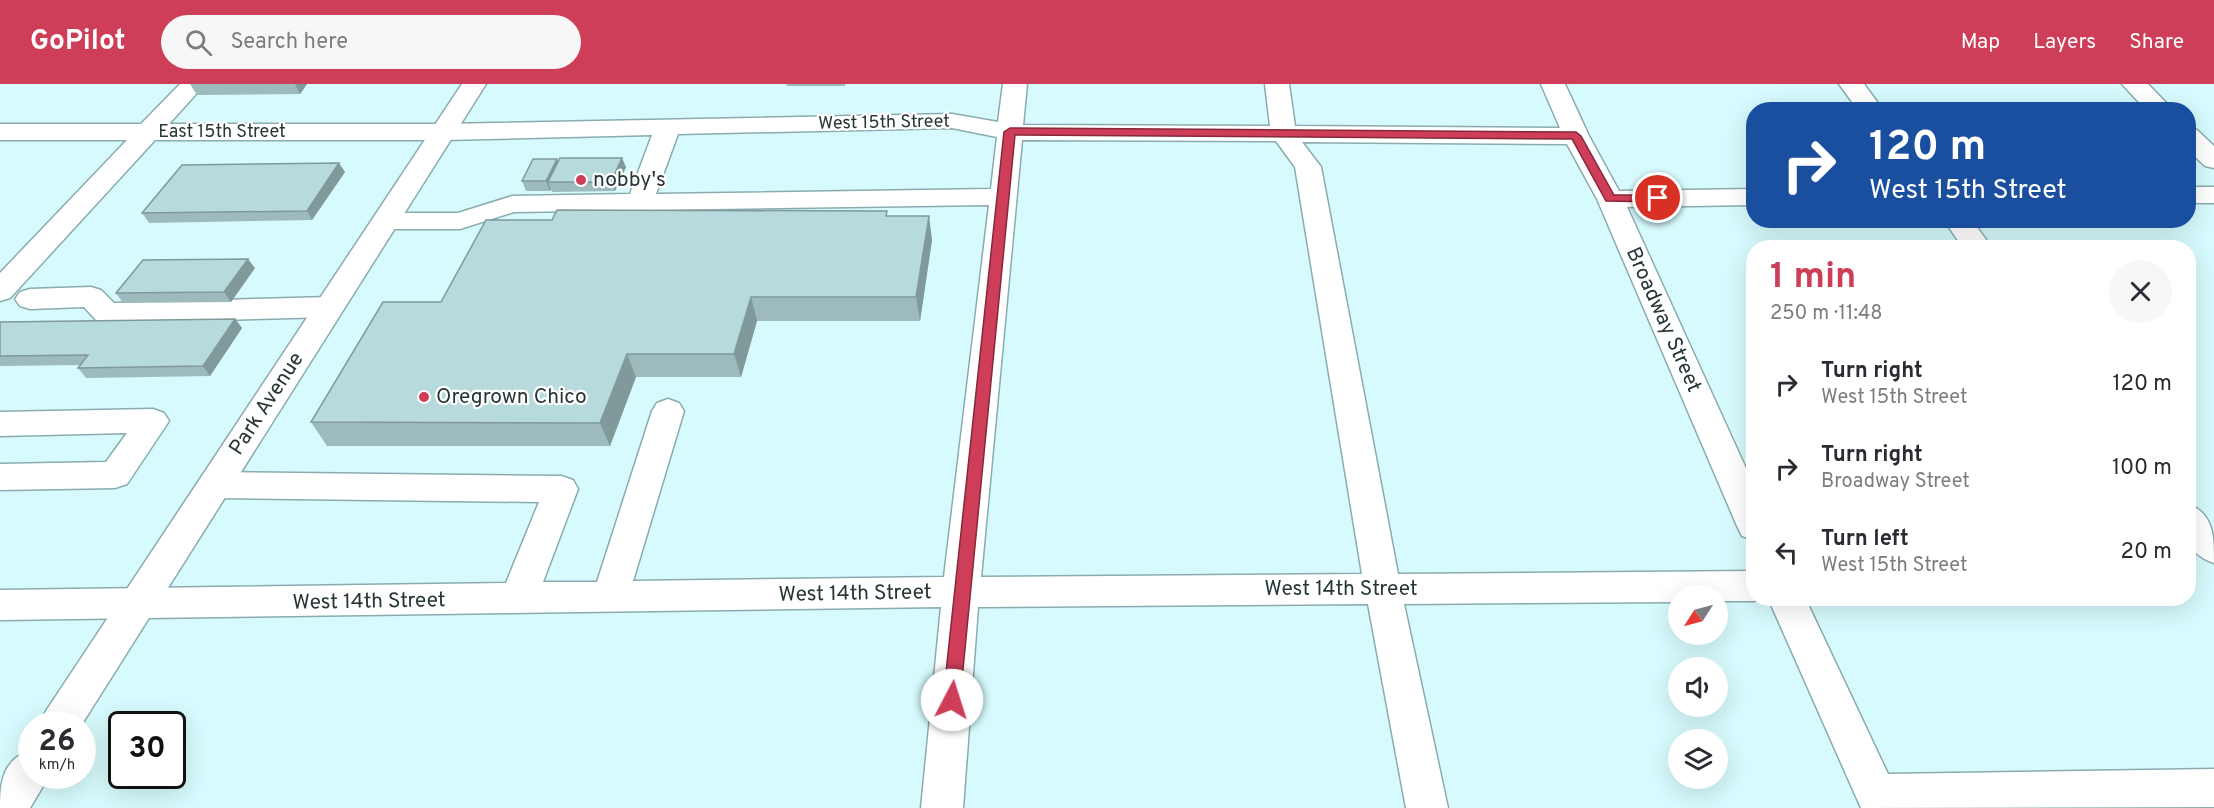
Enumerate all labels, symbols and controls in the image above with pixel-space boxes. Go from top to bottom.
search box [161,15,581,69]
text: GoPilot [30,24,125,60]
icon: search [182,26,215,59]
text: Search here [230,29,348,56]
text: Map [1961,29,2000,56]
text: Layers [2033,29,2096,56]
text: Share [2129,29,2184,56]
street label: West 15th Street [818,110,950,136]
street label: East 15th Street [158,121,286,144]
text: 120 m [1869,122,1986,175]
icon: right [1770,126,1848,204]
place label: nobby's [593,167,666,194]
pin [1632,172,1683,223]
marker: nobby's [574,173,588,187]
text: West 15th Street [1869,174,2067,208]
icon: arrive [1641,181,1674,214]
street label: Broadway Street [1619,243,1707,397]
text: 1 min [1770,255,1856,301]
button: close [2109,260,2172,323]
text: 250 m · 11:48 [1770,301,1883,327]
street label: Park Avenue [224,347,310,461]
text: Turn right [1821,358,1923,385]
icon: right [1770,368,1803,401]
text: 120 m [2112,371,2172,398]
place label: Oregrown Chico [436,384,587,411]
text: West 15th Street [1821,385,1967,411]
marker: Oregrown Chico [417,390,431,404]
text: Turn right [1821,442,1923,469]
icon: right [1770,452,1803,485]
text: 100 m [2112,455,2172,482]
text: Broadway Street [1821,469,1970,495]
text: Turn left [1821,526,1909,553]
icon: left [1770,536,1803,569]
text: 20 m [2121,539,2172,566]
text: West 15th Street [1821,553,1967,579]
street label: West 14th Street [1264,576,1418,603]
street label: West 14th Street [778,579,932,609]
north arrow [1668,585,1728,645]
map controls [1668,585,1728,789]
street label: West 14th Street [292,587,446,617]
button: sound [1668,657,1728,717]
position arrow [920,668,984,732]
speed limit sign: 30 [108,711,186,789]
text: 26 [39,724,75,761]
button: layers [1668,729,1728,789]
text: km/h [39,756,75,775]

